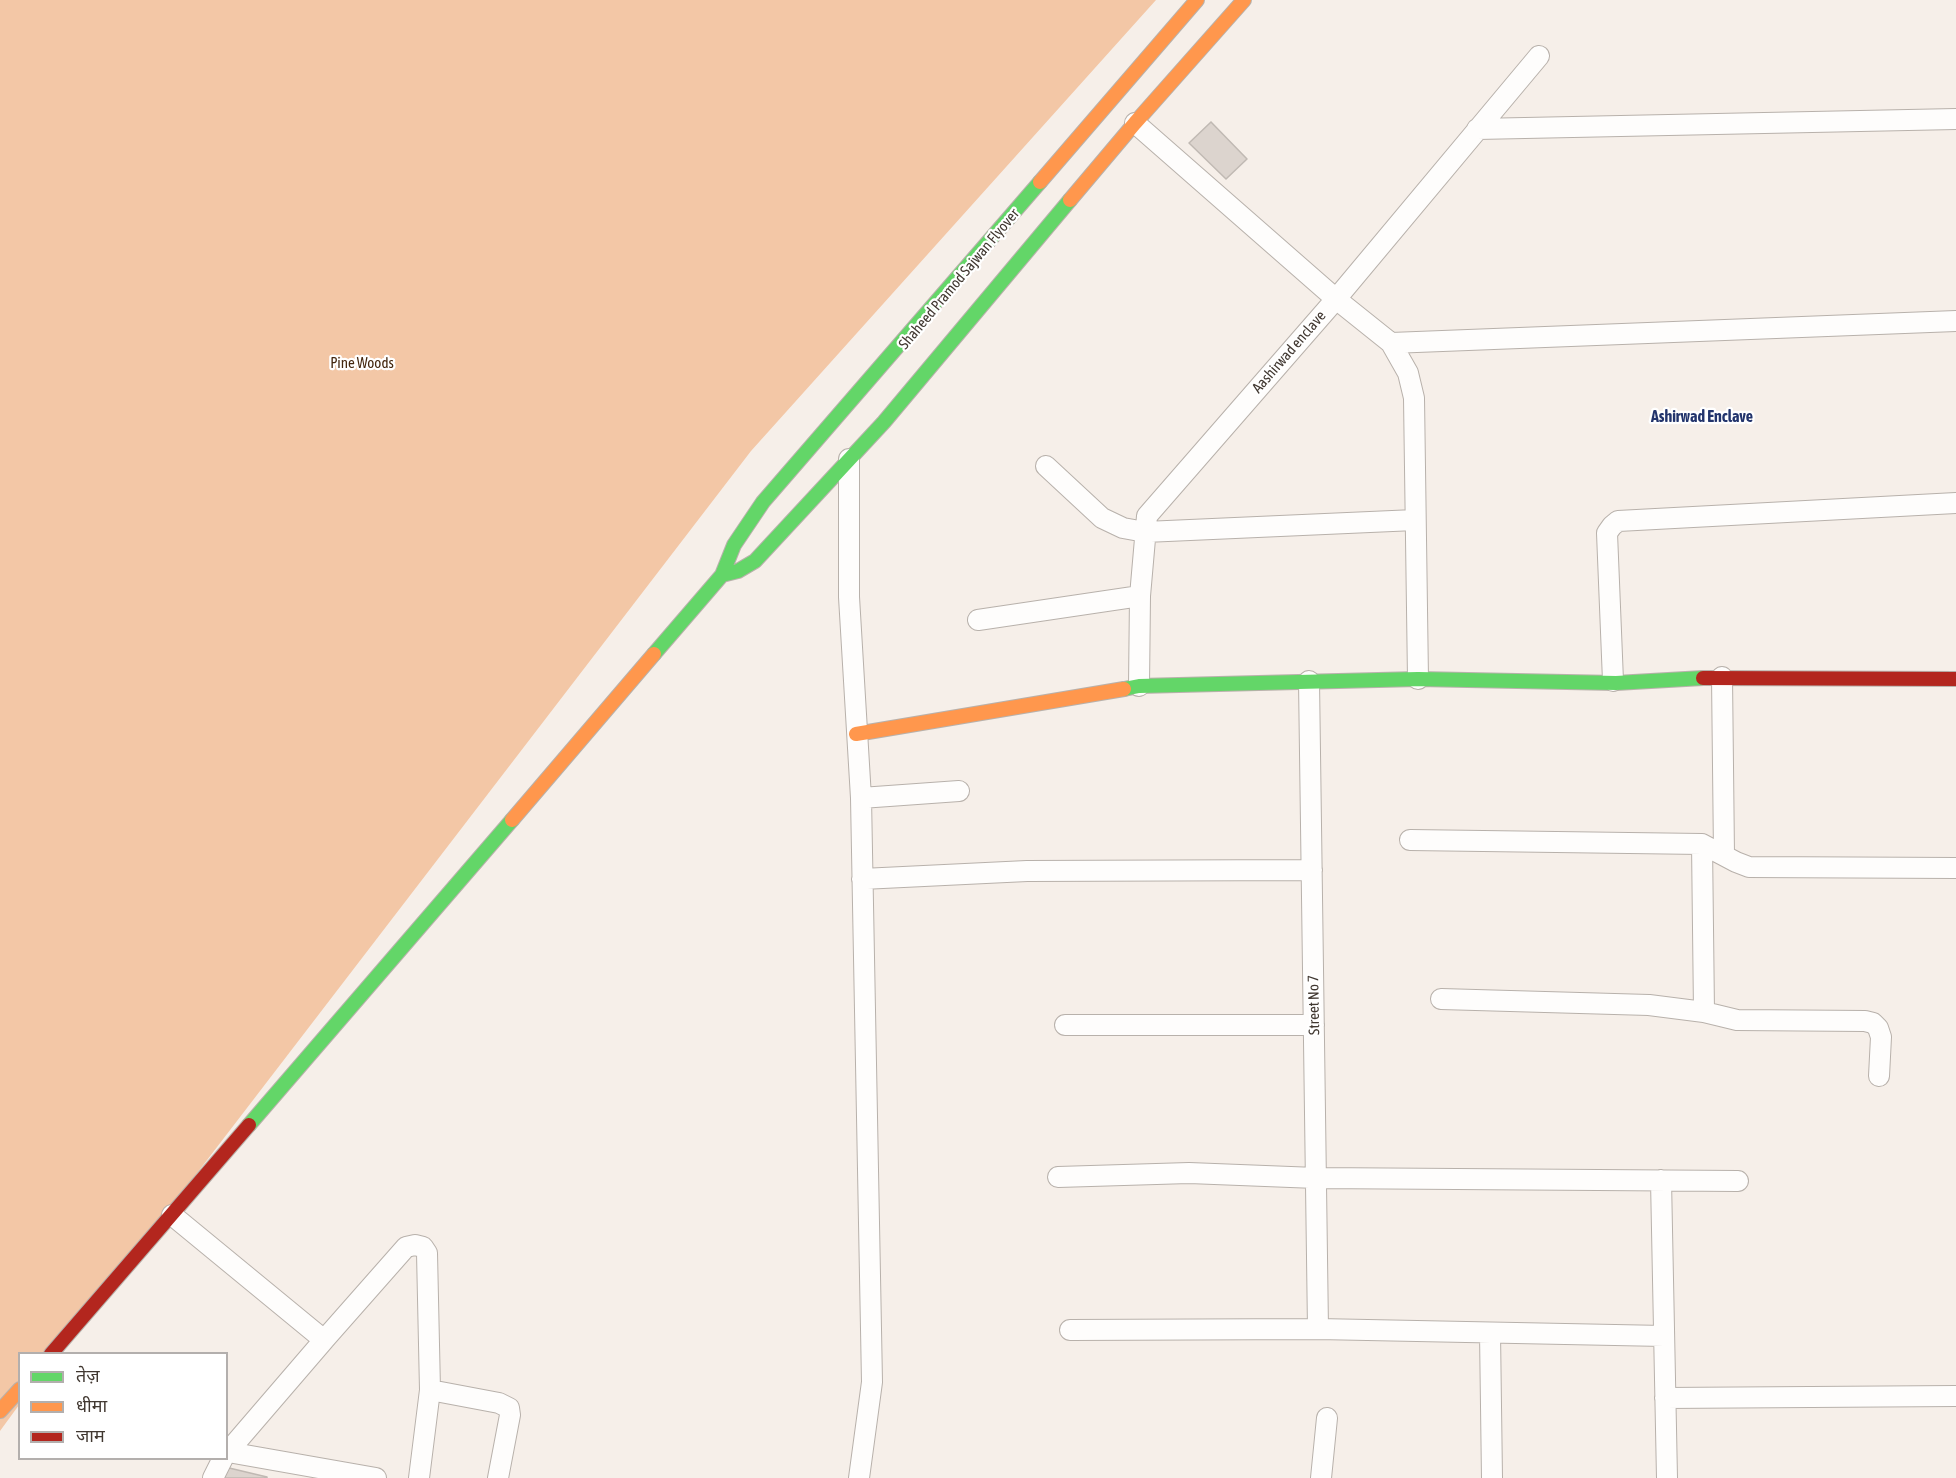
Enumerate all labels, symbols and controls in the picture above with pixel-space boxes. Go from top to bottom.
street label: Shaheed Pramod Sajwan Flyover [895,205,1023,353]
street label: Aashirwad enclave [1248,307,1330,397]
park label: Pine Woods [330,354,394,372]
district label: Ashirwad Enclave [1651,407,1753,427]
street label: Street No 7 [1304,975,1324,1035]
legend [18,1352,228,1460]
text: तेज़ [76,1365,100,1386]
text: धीमा [76,1395,107,1416]
text: जाम [76,1425,105,1446]

